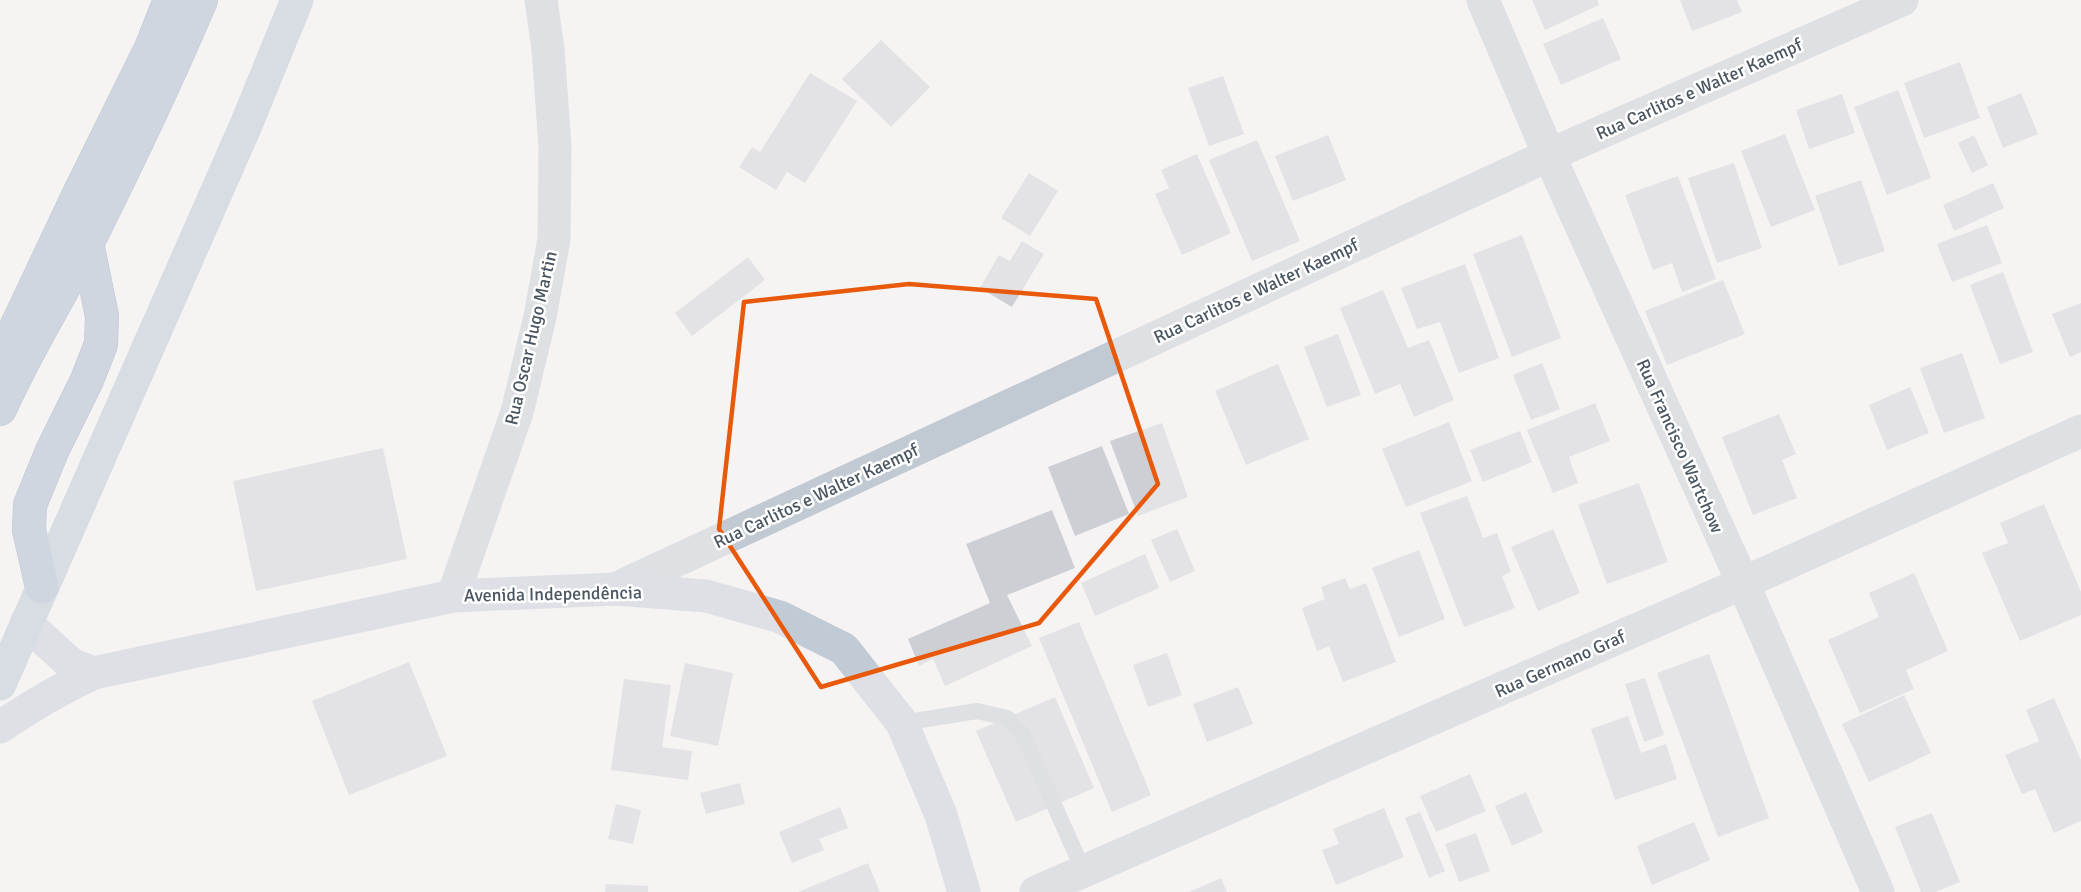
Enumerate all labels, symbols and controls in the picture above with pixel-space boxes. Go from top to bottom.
street label: Rua Carlitos e Walter Kaempf [1593,33,1806,144]
street label: Rua Carlitos e Walter Kaempf [1150,233,1363,348]
street label: Rua Oscar Hugo Martin [500,249,562,427]
street label: Rua Francisco Wartchow [1632,356,1728,536]
street label: Rua Carlitos e Walter Kaempf [710,438,923,553]
street label: Avenida Independência [464,581,642,607]
street label: Rua Germano Graf [1491,625,1629,703]

